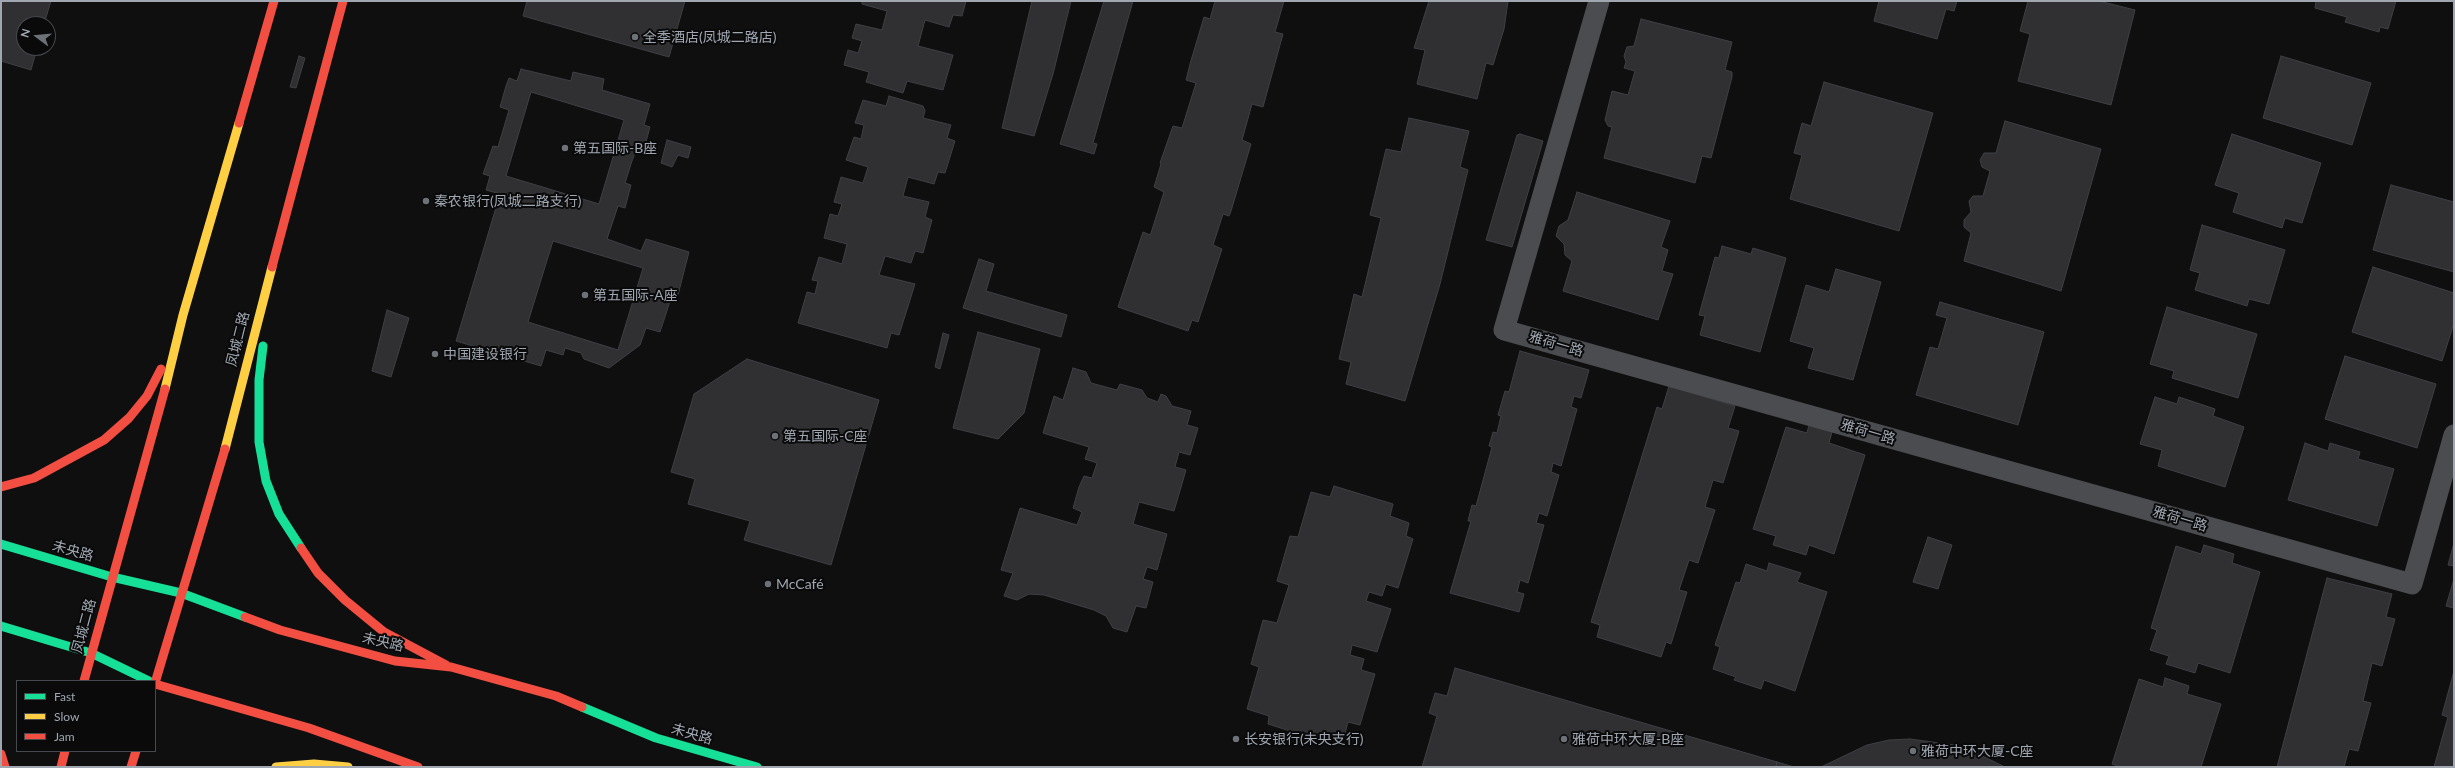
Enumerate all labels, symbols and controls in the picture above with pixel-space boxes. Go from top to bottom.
north arrow [16,16,56,56]
text: N [18,27,32,39]
place label: 全季酒店(凤城二路店) [643,29,776,45]
marker: 全季酒店(凤城二路店) [630,32,640,42]
place label: 第五国际-B座 [573,140,657,156]
marker: 第五国际-B座 [560,143,570,153]
place label: 秦农银行(凤城二路支行) [434,193,581,209]
marker: 秦农银行(凤城二路支行) [421,196,431,206]
place label: 第五国际-A座 [593,287,678,303]
marker: 第五国际-A座 [580,290,590,300]
street label: 凤城二路 [223,310,253,368]
street label: 雅荷一路 [1527,328,1585,360]
place label: 中国建设银行 [443,346,527,362]
marker: 中国建设银行 [430,349,440,359]
street label: 雅荷一路 [1839,416,1897,448]
place label: 第五国际-C座 [783,428,868,444]
marker: 第五国际-C座 [770,431,780,441]
street label: 雅荷一路 [2151,503,2209,535]
street label: 未央路 [50,537,96,565]
place label: McCafé [776,576,824,592]
marker: McCafé [763,579,773,589]
street label: 凤城二路 [69,597,99,655]
street label: 未央路 [361,629,405,655]
legend [16,680,156,752]
text: Fast [54,689,75,704]
text: Slow [54,709,79,724]
street label: 未央路 [669,720,715,748]
text: Jam [54,729,75,744]
place label: 长安银行(未央支行) [1244,731,1363,747]
place label: 雅荷中环大厦-B座 [1572,731,1684,747]
marker: 长安银行(未央支行) [1231,734,1241,744]
marker: 雅荷中环大厦-B座 [1559,734,1569,744]
place label: 雅荷中环大厦-C座 [1921,743,2034,759]
marker: 雅荷中环大厦-C座 [1908,746,1918,756]

